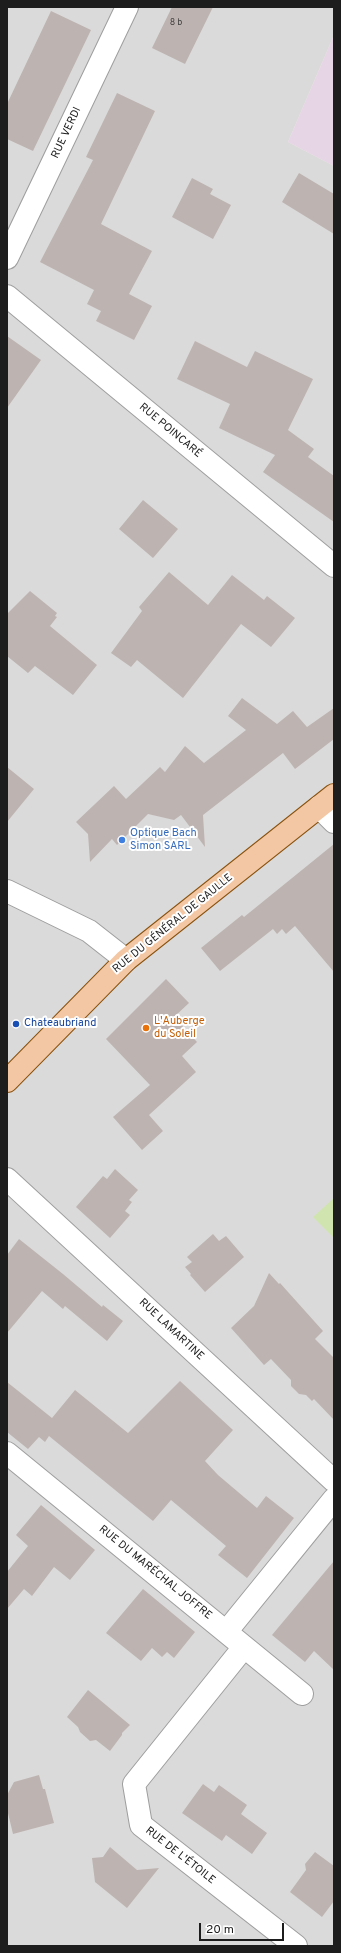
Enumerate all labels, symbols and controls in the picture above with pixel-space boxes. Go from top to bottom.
house number: 8 b [170,18,182,28]
street label: RUE VERDI [49,105,85,161]
street label: RUE POINCARÉ [136,401,204,461]
place label: Optique Bach Simon SARL [130,827,197,853]
marker: Optique Bach Simon SARL [117,835,127,845]
street label: RUE DU GÉNÉRAL DE GAULLE [110,872,236,976]
place label: L'Auberge du Soleil [154,1015,205,1041]
place label: Chateaubriand [24,1017,96,1031]
marker: Chateaubriand [11,1019,21,1029]
marker: L'Auberge du Soleil [141,1023,151,1033]
street label: RUE LAMARTINE [136,1296,206,1364]
street label: RUE DU MARÉCHAL JOFFRE [96,1523,214,1623]
street label: RUE DE L'ÉTOILE [142,1825,218,1887]
scale bar [201,1915,286,1941]
text: 20 m [206,1922,234,1938]

